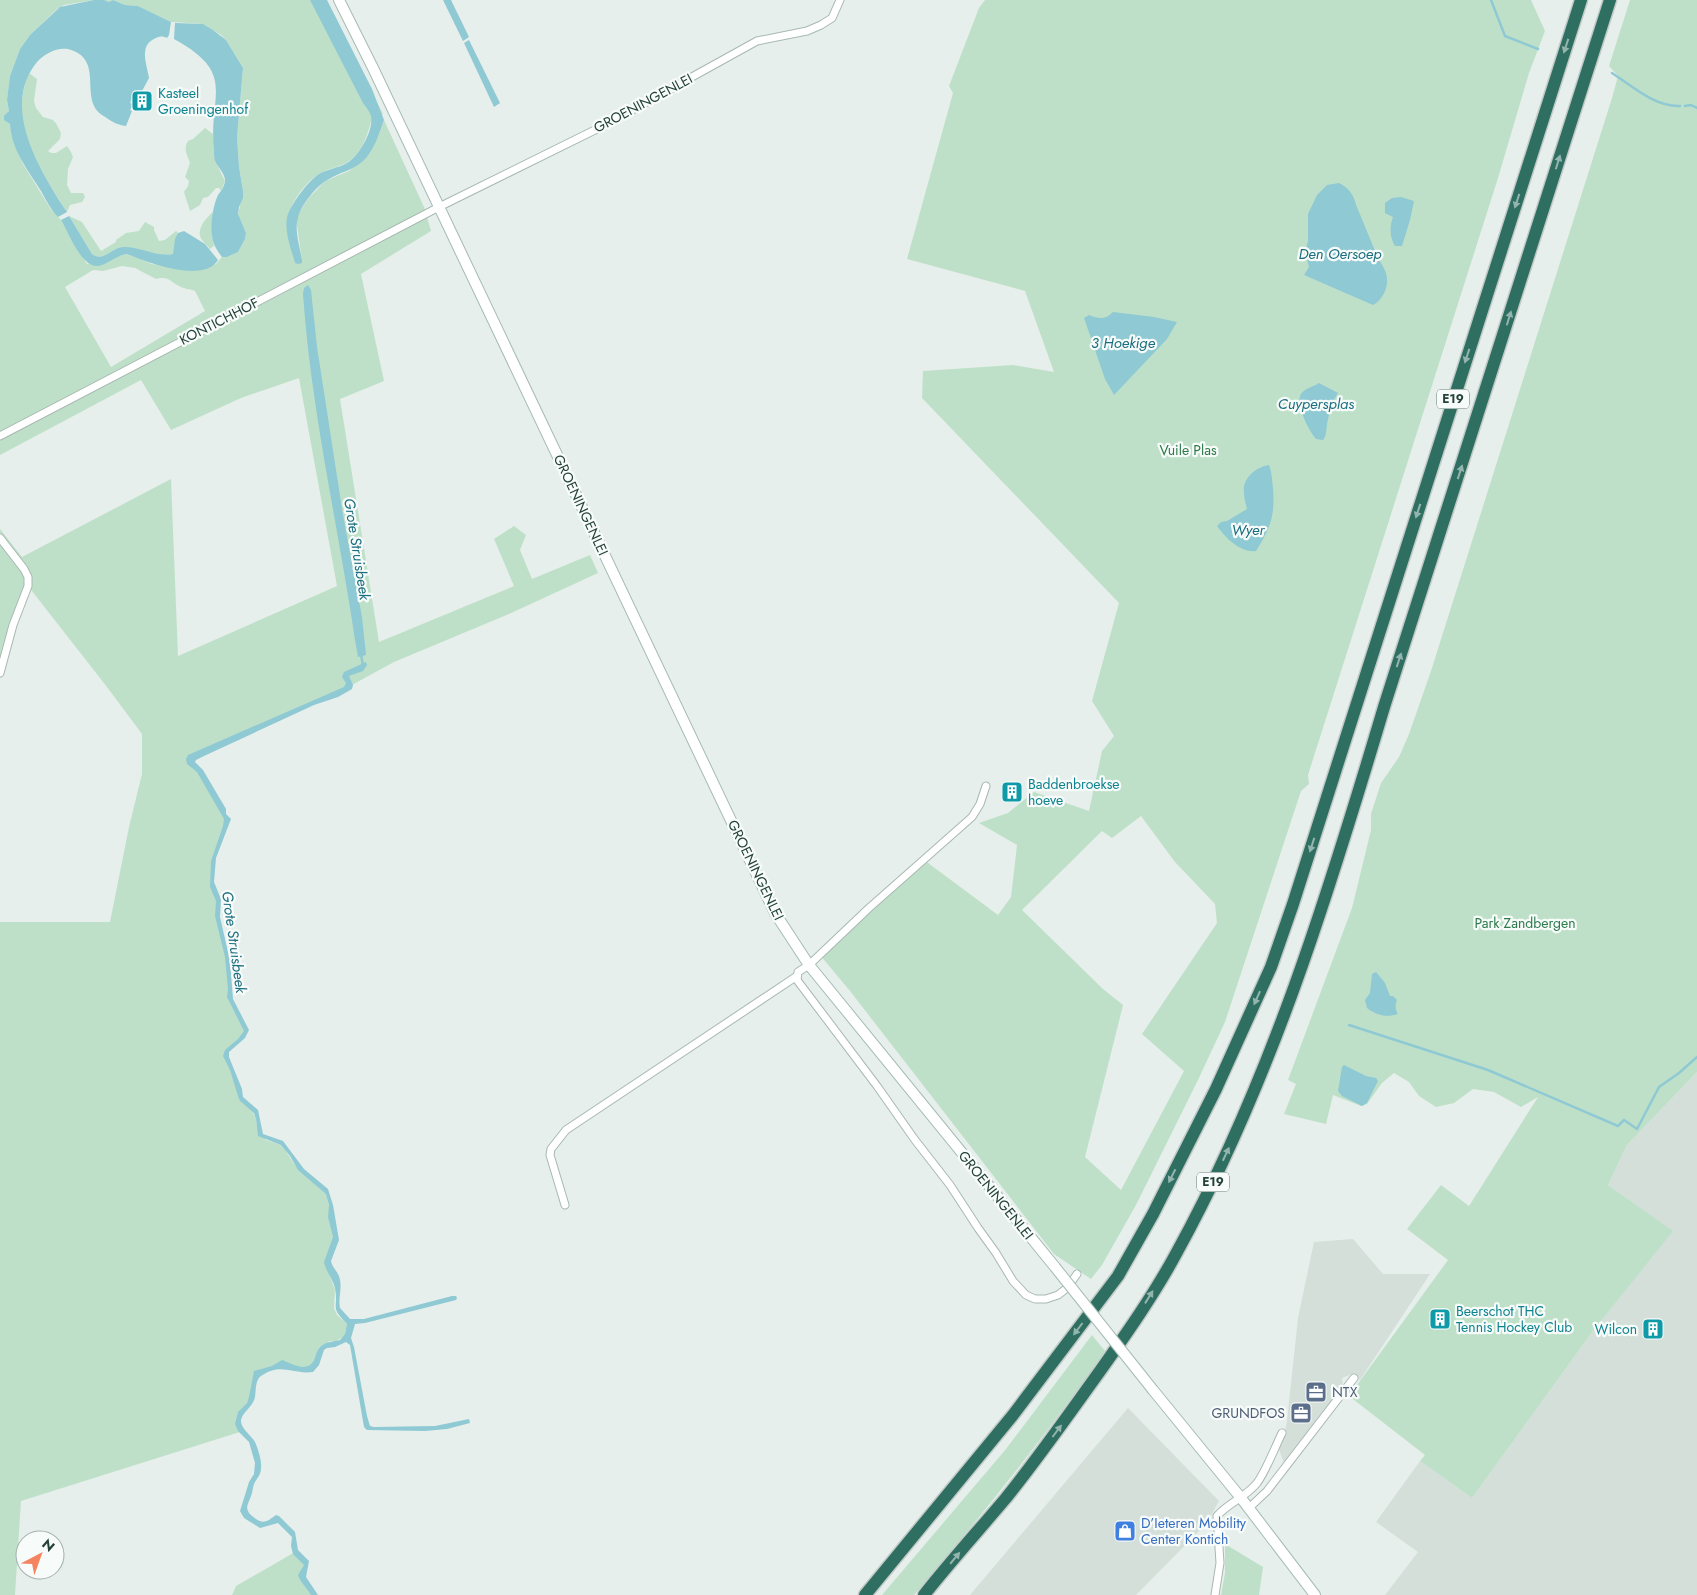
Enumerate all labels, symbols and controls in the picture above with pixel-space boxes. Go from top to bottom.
one-way arrow [1562,39,1570,54]
street label: GROENINGENLEI [590,68,696,138]
place label: Kasteel Groeningenhof [158,83,249,119]
building icon: Kasteel Groeningenhof [130,89,154,113]
one-way arrow [1555,155,1563,170]
one-way arrow [1512,194,1520,209]
water label: Den Oersoep [1298,243,1382,265]
street label: KONTICHHOF [176,292,262,350]
one-way arrow [1506,310,1514,325]
water label: 3 Hoekige [1091,332,1156,354]
one-way arrow [1463,348,1470,363]
road number: E19 [1437,389,1469,408]
water label: Cuypersplas [1278,393,1354,415]
park label: Vuile Plas [1159,440,1217,460]
street label: GROENINGENLEI [549,451,613,559]
one-way arrow [1457,465,1464,480]
water label: Grote Struisbeek [338,496,376,602]
one-way arrow [1413,503,1421,518]
water label: Wyer [1231,519,1266,541]
one-way arrow [1396,653,1403,668]
place label: Baddenbroekse hoeve [1028,774,1120,810]
building icon: Baddenbroekse hoeve [1000,780,1024,804]
street label: GROENINGENLEI [723,816,789,924]
one-way arrow [1307,838,1315,853]
water label: Grote Struisbeek [216,889,252,995]
park label: Park Zandbergen [1474,913,1576,933]
one-way arrow [1253,991,1261,1005]
street label: GROENINGENLEI [954,1146,1038,1244]
one-way arrow [1222,1147,1230,1161]
one-way arrow [1168,1169,1176,1184]
road number: E19 [1197,1172,1229,1192]
one-way arrow [1144,1290,1154,1304]
place label: Beerschot THC Tennis Hockey Club [1456,1301,1572,1337]
building icon: Beerschot THC Tennis Hockey Club [1428,1307,1452,1331]
building icon: Wilcon [1641,1317,1665,1341]
place label: Wilcon [1595,1319,1637,1339]
one-way arrow [1073,1322,1083,1336]
office icon: NTX [1304,1380,1328,1404]
place label: NTX [1332,1382,1358,1402]
office icon: GRUNDFOS [1289,1401,1313,1425]
place label: GRUNDFOS [1211,1403,1285,1423]
one-way arrow [1052,1424,1062,1438]
place label: D’Ieteren Mobility Center Kontich [1141,1513,1247,1549]
shop icon: D’Ieteren Mobility Center Kontich [1113,1519,1137,1543]
north arrow [15,1530,65,1580]
text: N [38,1534,59,1556]
one-way arrow [950,1551,961,1564]

